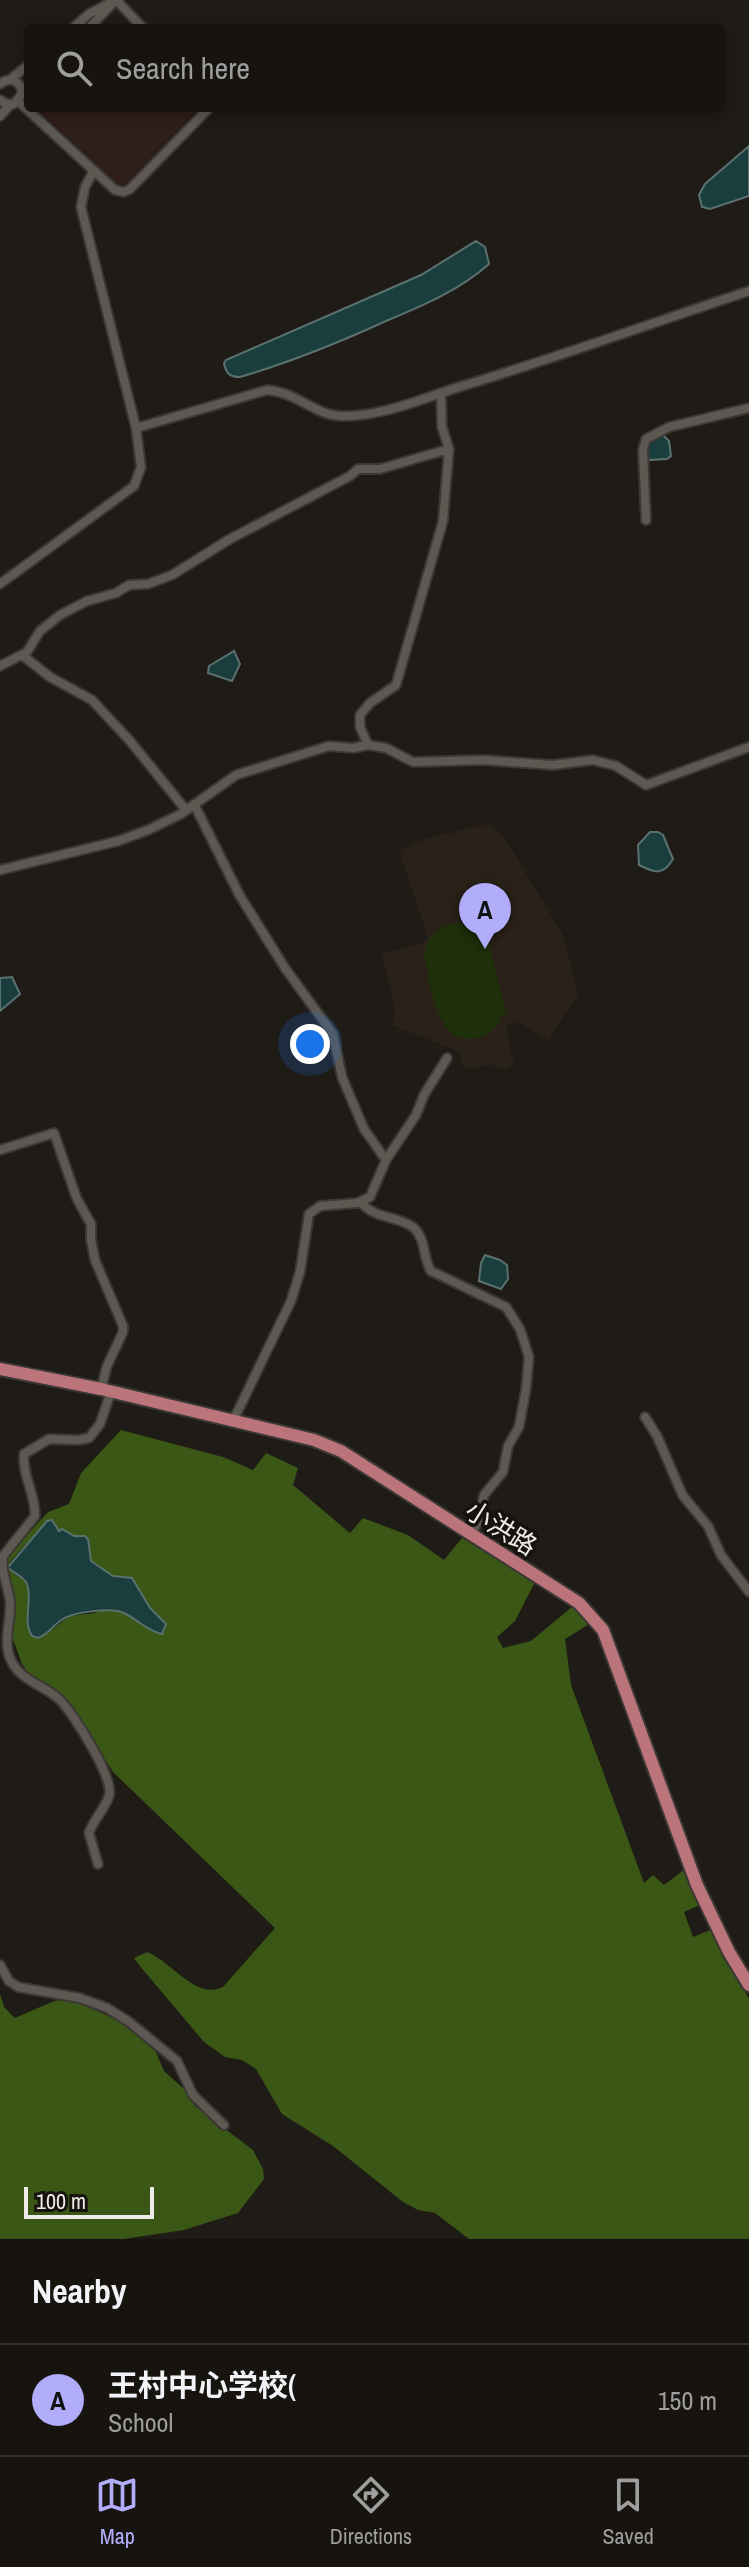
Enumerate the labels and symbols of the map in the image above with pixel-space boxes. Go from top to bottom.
pin: A [459,883,511,949]
your location [290,1024,330,1064]
street label: 小洪路 [459,1492,544,1563]
scale bar [24,2183,154,2219]

